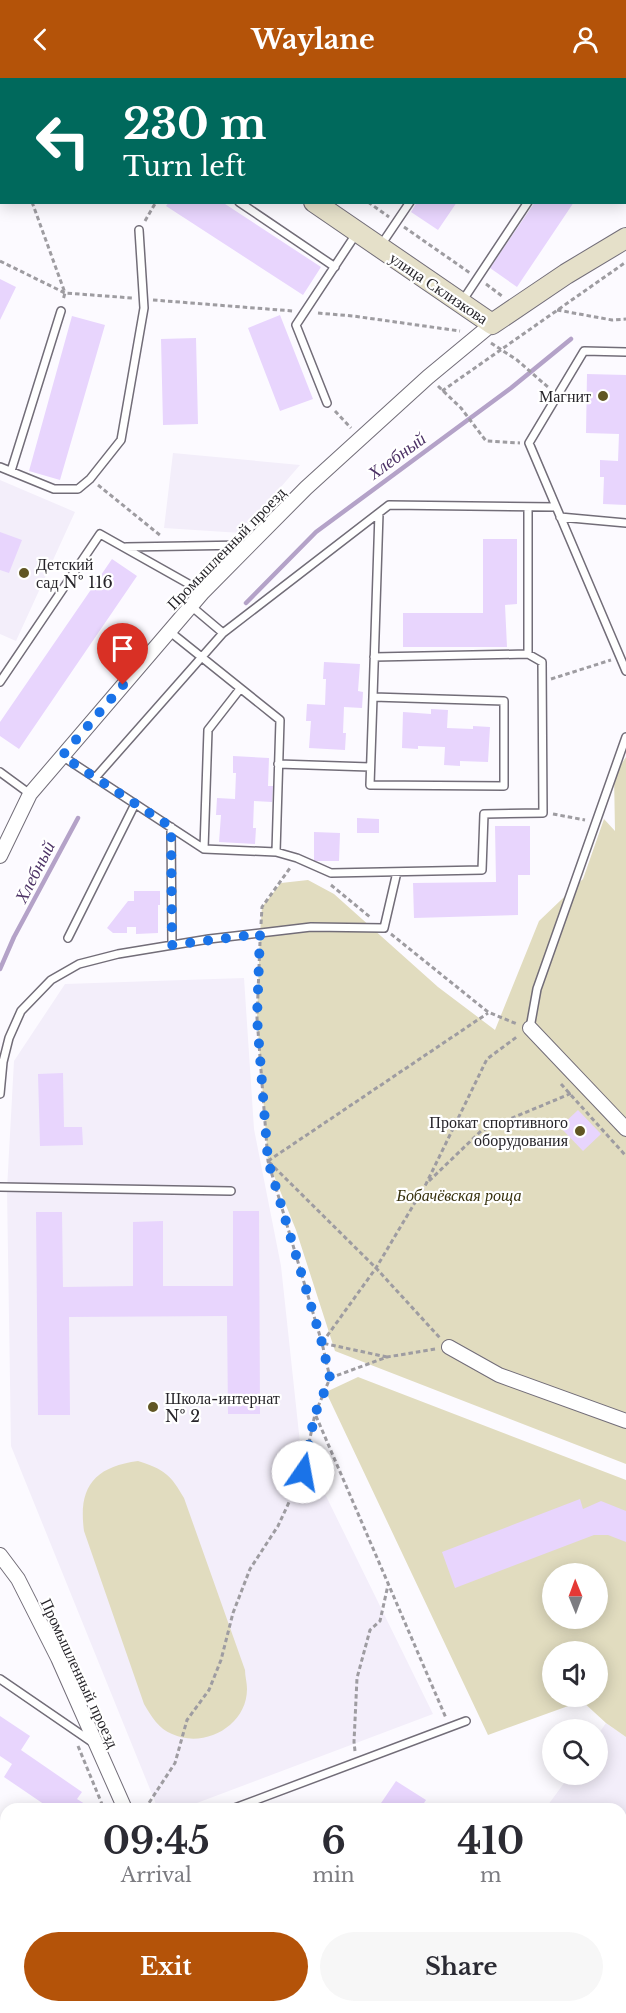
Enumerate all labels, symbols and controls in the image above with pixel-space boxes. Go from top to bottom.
icon: back [24,23,57,56]
text: Waylane [251,23,375,56]
icon: person [569,23,602,56]
text: 230 m [123,98,266,150]
icon: left [24,102,102,180]
text: Turn left [123,150,246,183]
street label: улица Склизкова [386,248,492,328]
place label: Магнит [539,386,591,406]
marker: Магнит [596,389,610,403]
water label: Хлебный [363,428,430,485]
street label: Промышленный проезд [162,483,290,613]
place label: Детский сад № 116 [36,554,113,592]
marker: Детский сад № 116 [17,566,31,580]
pin [97,623,148,685]
icon: arrive [106,632,139,665]
water label: Хлебный [10,838,60,907]
place label: Прокат спортивного оборудования [429,1112,569,1150]
marker: Прокат спортивного оборудования [573,1124,587,1138]
park label: Бобачёвская роща [395,1185,522,1205]
place label: Школа-интернат № 2 [165,1388,280,1426]
marker: Школа-интернат № 2 [146,1400,160,1414]
position arrow [271,1440,335,1504]
north arrow [542,1563,608,1629]
map controls [542,1563,608,1785]
street label: Промышленный проезд [37,1595,123,1751]
button: sound [542,1641,608,1707]
button: search [542,1719,608,1785]
text: 09:45 [103,1819,210,1864]
text: 6 [321,1819,346,1864]
text: 410 [457,1819,524,1864]
text: Arrival [121,1863,192,1887]
text: min [313,1863,355,1887]
text: m [480,1863,502,1887]
button: Exit [24,1932,308,2001]
button: Share [320,1932,603,2001]

